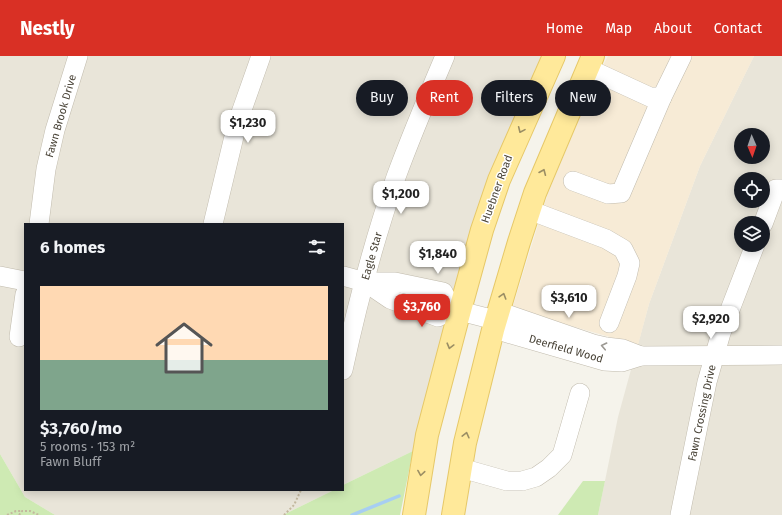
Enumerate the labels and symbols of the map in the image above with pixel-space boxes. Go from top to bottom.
street label: Fawn Brook Drive [43,73,79,159]
pin: $1,230 [215,110,281,144]
one-way arrow [517,126,525,133]
north arrow [734,128,770,164]
street label: Huebner Road [479,153,515,225]
one-way arrow [538,169,546,177]
pin: $1,200 [368,181,434,215]
street label: Eagle Star [359,230,385,282]
pin: $1,840 [405,241,471,275]
pin: $3,610 [536,285,602,319]
one-way arrow [498,293,507,300]
pin: $3,760 [389,294,455,328]
pin: $2,920 [678,306,744,340]
street label: Deerfield Wood [527,332,605,366]
one-way arrow [446,342,455,349]
one-way arrow [600,343,607,351]
street label: Fawn Crossing Drive [685,364,719,462]
one-way arrow [462,432,470,438]
one-way arrow [417,470,425,476]

